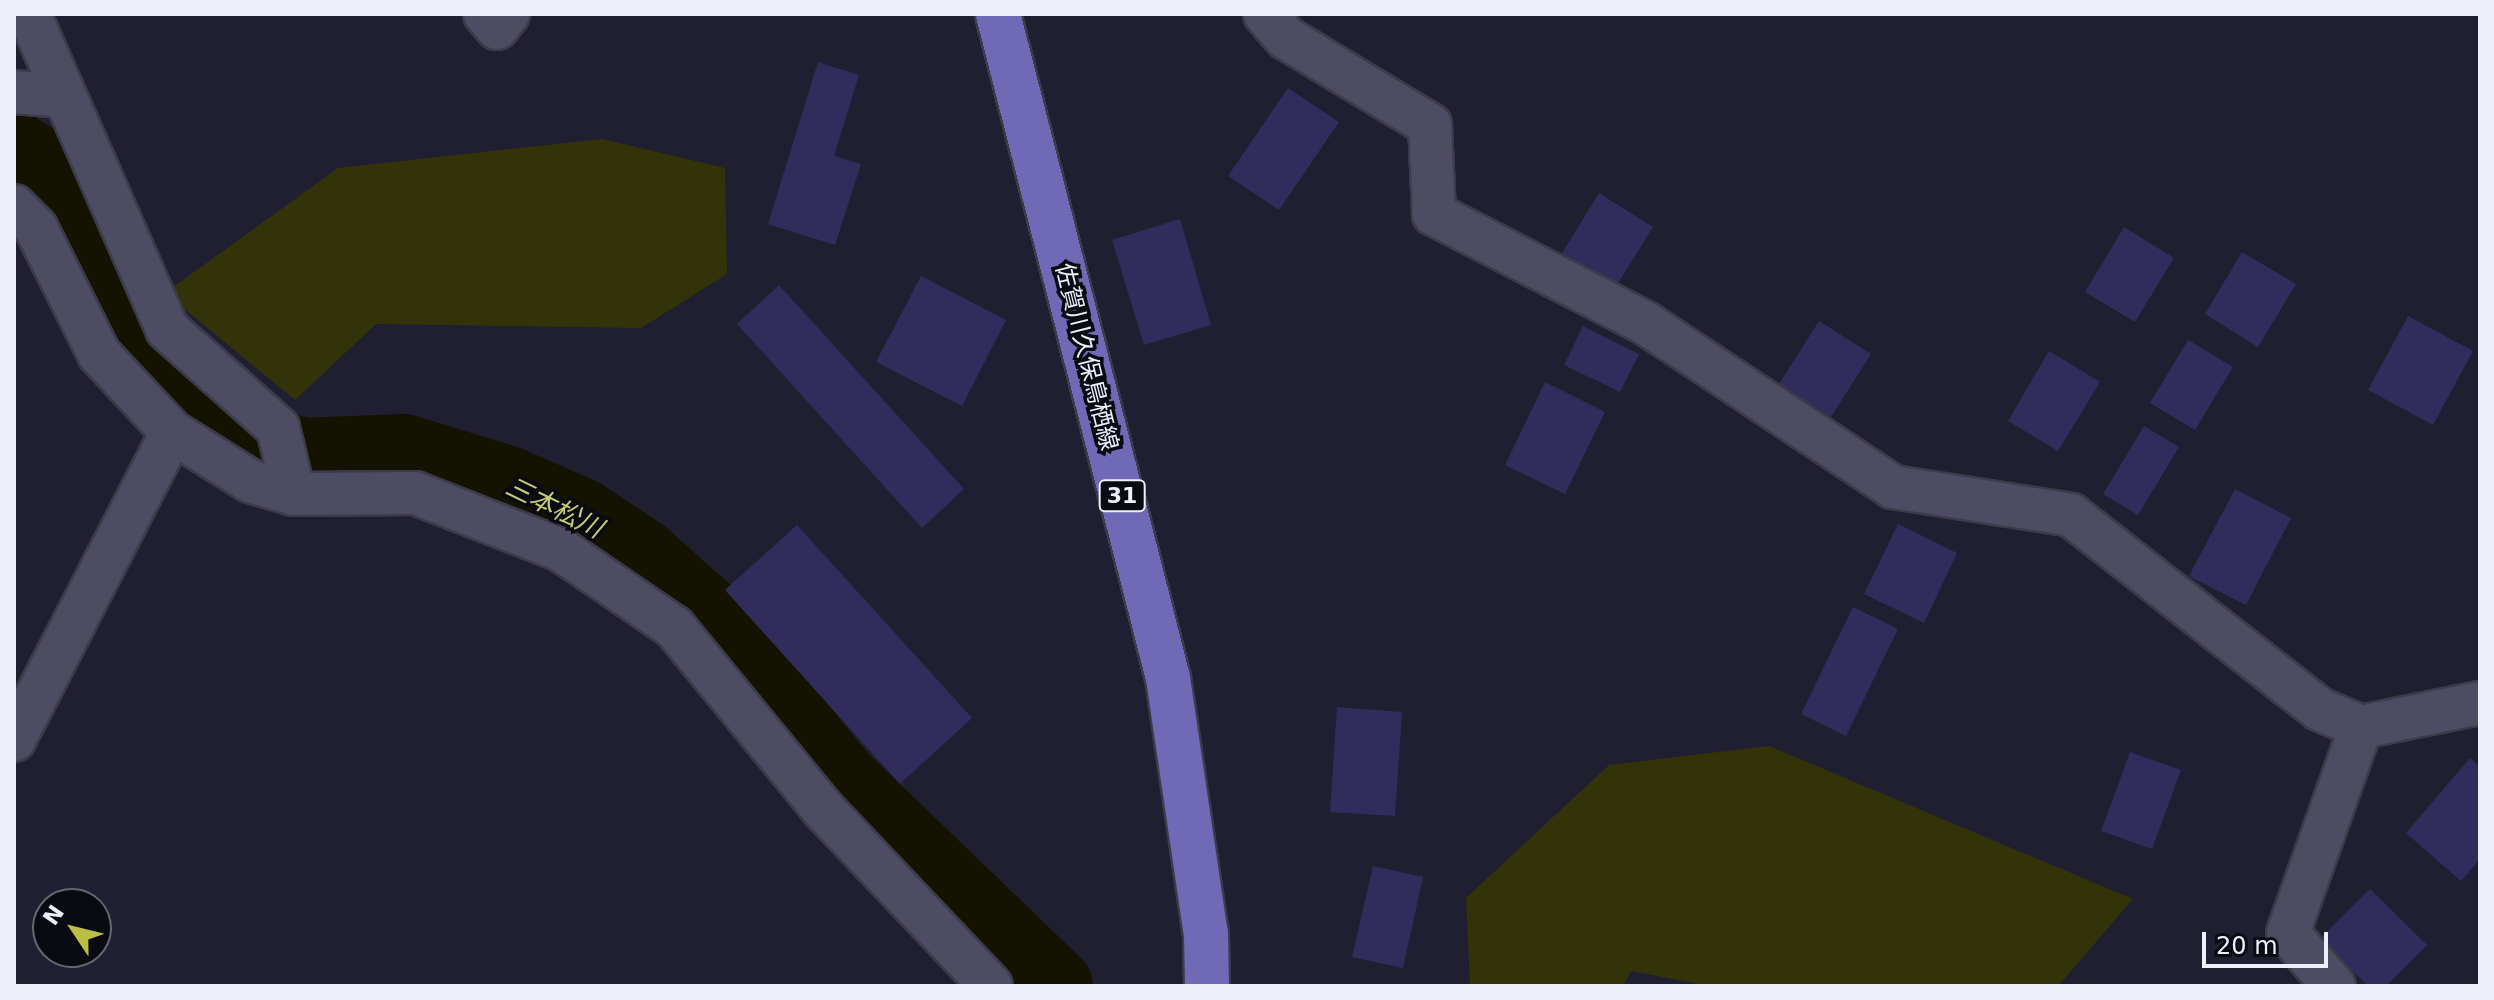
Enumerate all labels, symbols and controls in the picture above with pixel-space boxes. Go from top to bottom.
street label: 佐賀川久保鳥栖線 [1049,260,1123,454]
water label: 三本松川 [500,471,608,545]
road number: 31 [1098,478,1146,514]
north arrow [32,888,112,968]
text: N [38,900,69,930]
scale bar [2206,916,2332,966]
text: 20 m [2216,932,2278,960]

